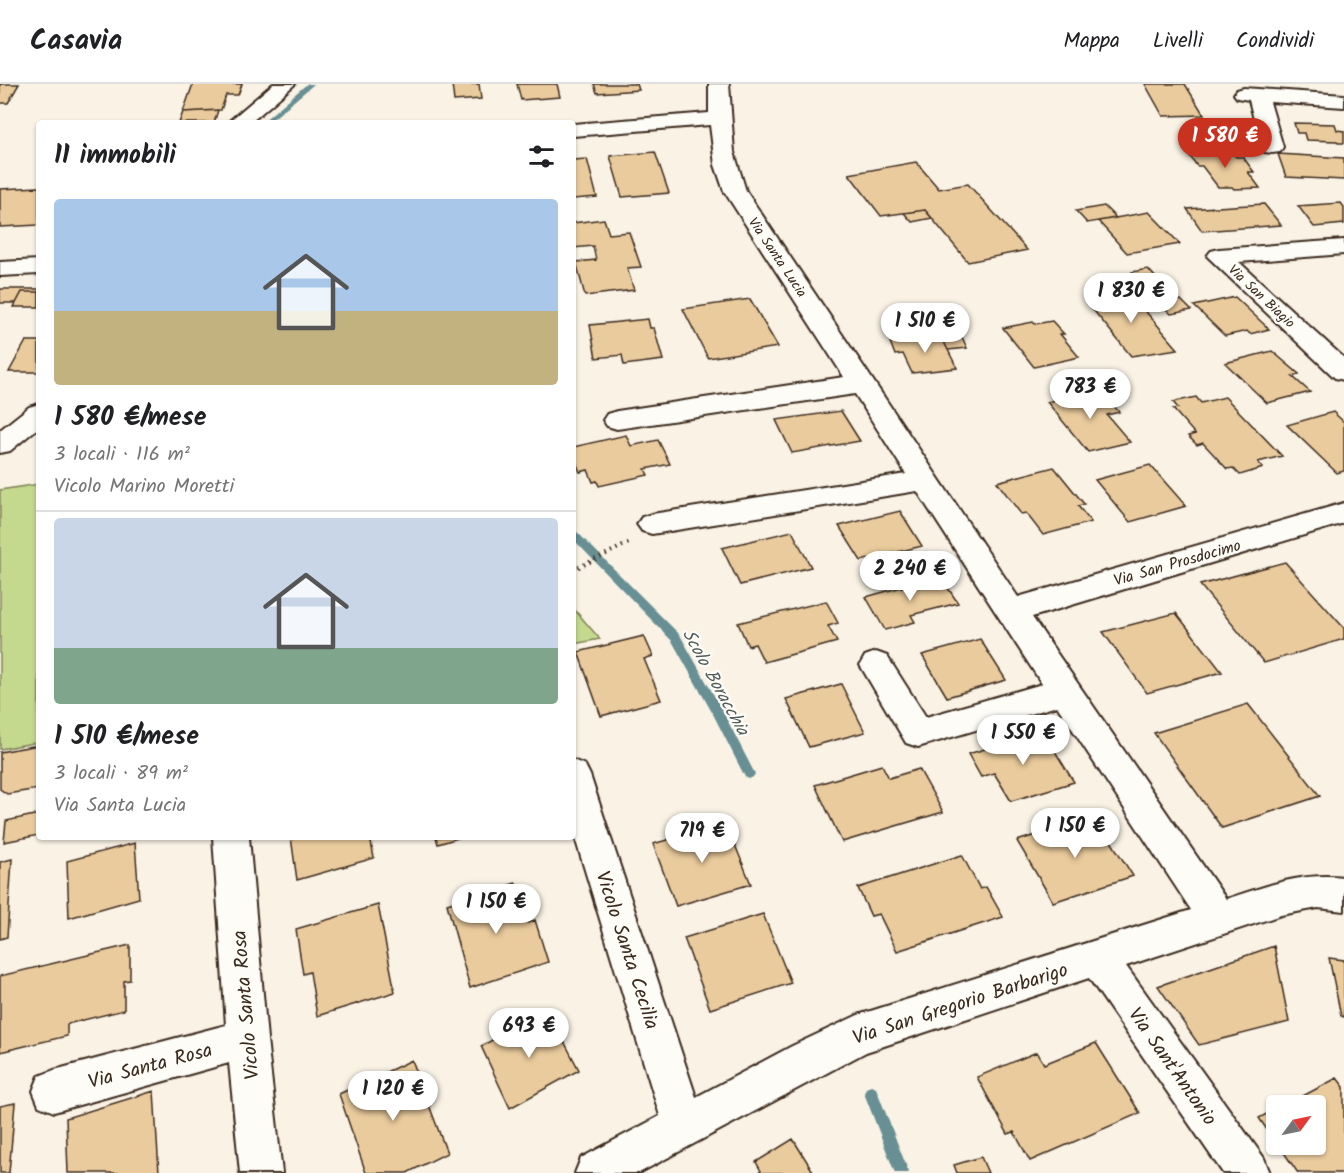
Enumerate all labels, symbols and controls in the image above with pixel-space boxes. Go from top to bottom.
text: Casavia [30,19,122,64]
text: Mappa [1063,25,1120,58]
text: Livelli [1153,25,1203,58]
text: Condividi [1236,25,1314,58]
pin: 1 580 € [1170,118,1280,169]
text: 1 580 € [1192,121,1258,153]
text: 11 immobili [54,135,176,177]
icon: filters [525,140,558,173]
street label: Via Santa Lucia [742,213,812,302]
icon: home [252,238,360,346]
street label: Via San Biagio [1223,260,1300,334]
pin: 1 830 € [1076,273,1186,324]
text: 1 830 € [1097,276,1165,308]
pin: 1 510 € [870,303,980,354]
text: 1 510 € [895,306,955,338]
pin: 783 € [1048,369,1132,420]
text: 783 € [1064,372,1116,404]
text: 1 580 €/mese [54,397,206,439]
text: 3 locali · 116 m² [54,439,190,471]
text: Vicolo Marino Moretti [54,471,234,503]
street label: Via San Prosdocimo [1111,533,1244,594]
pin: 2 240 € [855,551,965,602]
text: 2 240 € [874,554,946,586]
icon: home [252,557,360,665]
water label: Scolo Boracchia [673,624,757,743]
pin: 1 550 € [968,715,1078,766]
text: 1 510 €/mese [54,716,199,758]
text: 1 550 € [991,718,1055,750]
text: 3 locali · 89 m² [54,758,188,790]
text: Via Santa Lucia [54,790,186,822]
pin: 1 150 € [1020,808,1130,859]
text: 1 150 € [1045,811,1105,843]
pin: 719 € [660,813,744,864]
text: 719 € [679,816,725,848]
street label: Vicolo Santa Cecilia [585,867,667,1034]
pin: 1 150 € [441,884,551,935]
text: 1 150 € [466,887,526,919]
street label: Vicolo Santa Rosa [225,929,269,1081]
street label: Via San Gregorio Barbarigo [849,955,1073,1055]
street label: Via Sant'Antonio [1119,1001,1224,1133]
pin: 693 € [487,1008,571,1059]
text: 693 € [503,1011,555,1043]
street label: Via Santa Rosa [85,1035,216,1099]
pin: 1 120 € [338,1071,448,1122]
text: 1 120 € [362,1074,424,1106]
north arrow [1266,1095,1326,1155]
map controls [1266,1095,1326,1155]

